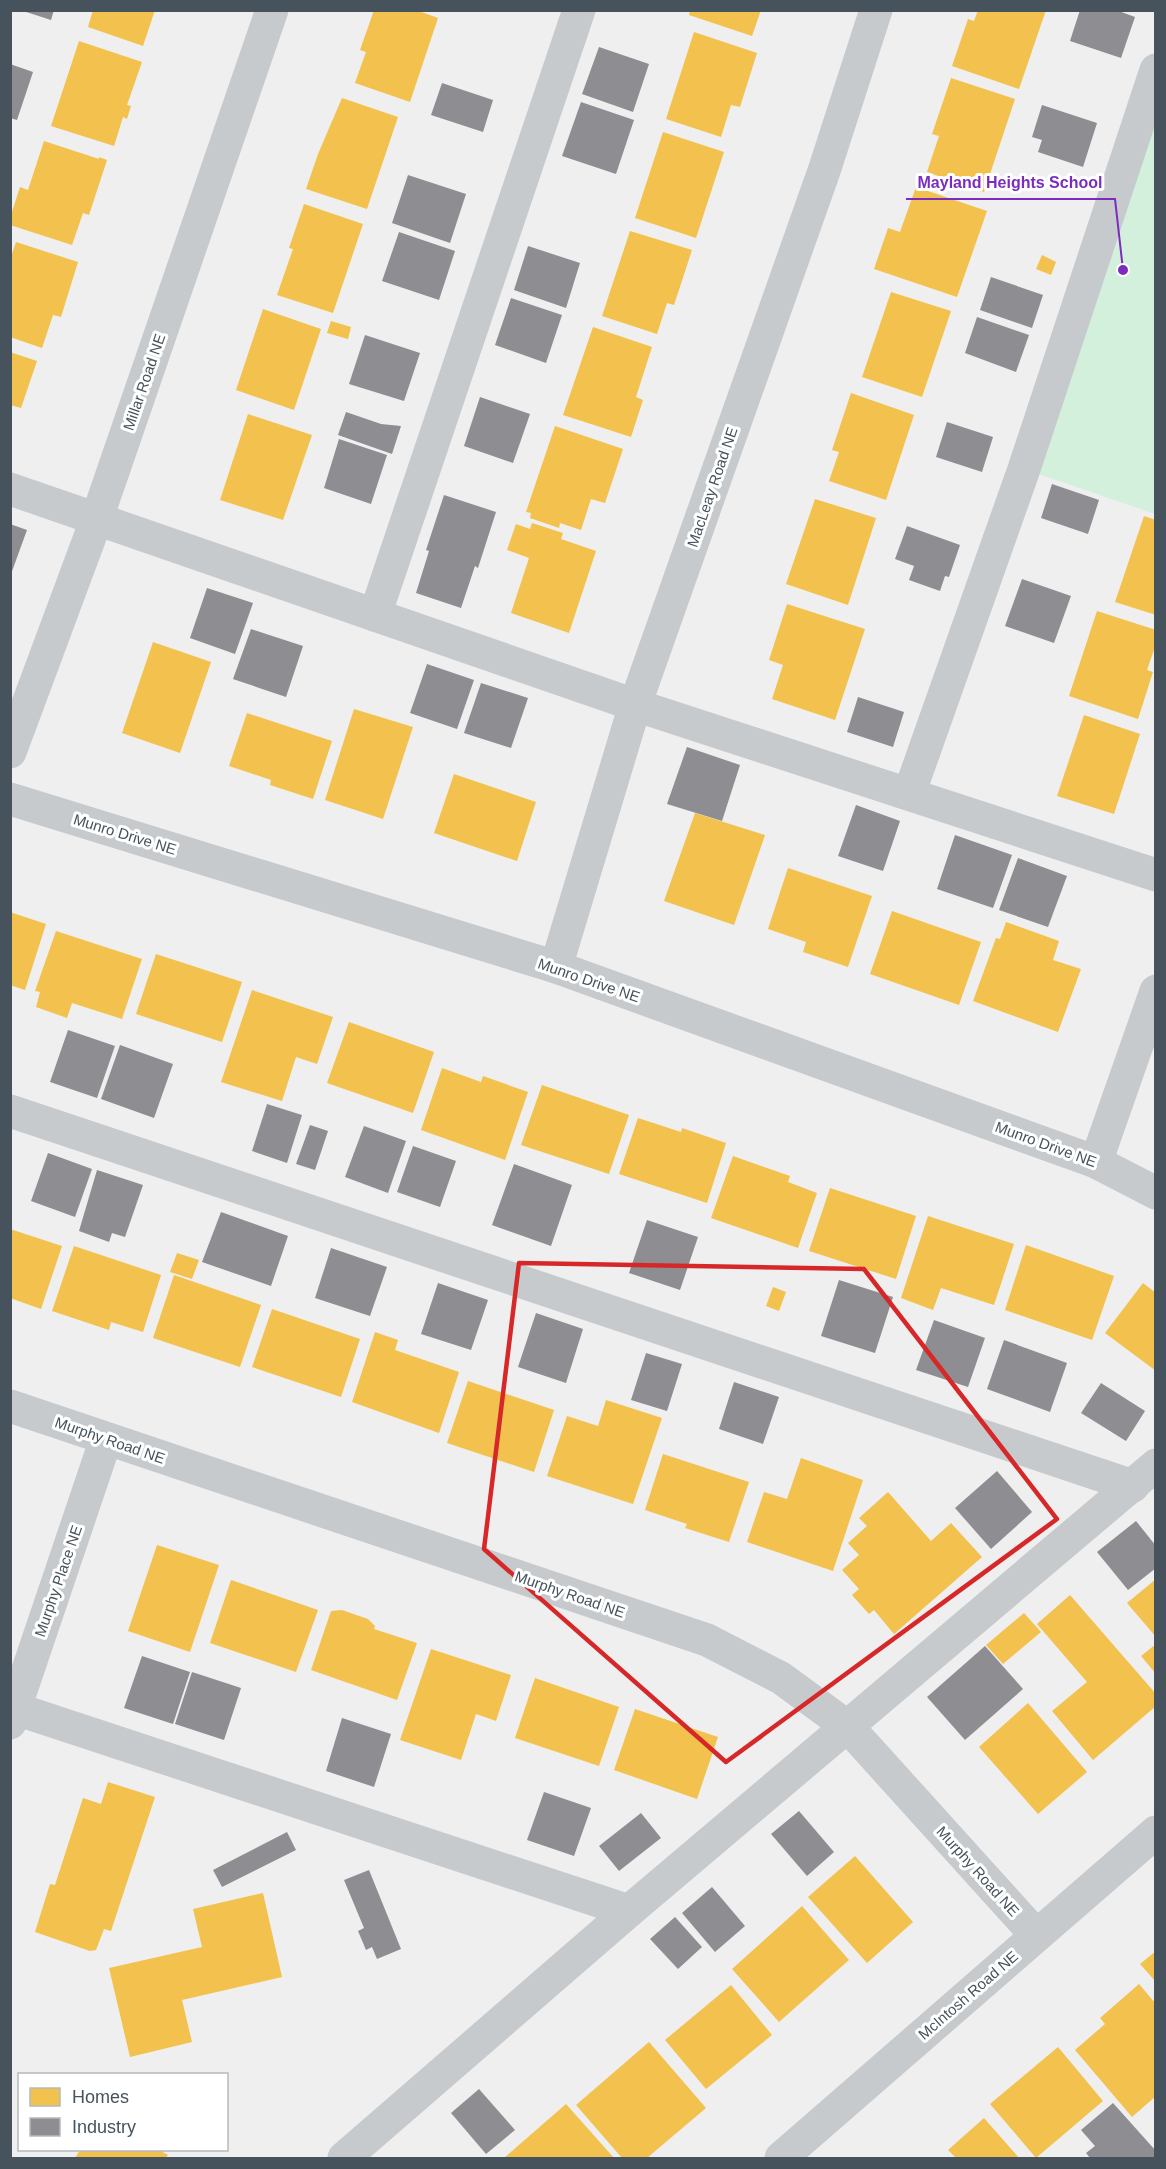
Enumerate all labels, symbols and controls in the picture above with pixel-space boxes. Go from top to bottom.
callout: Mayland Heights School [906,165,1115,199]
text: Mayland Heights School [918,174,1102,191]
street label: Millar Road NE [120,332,168,432]
street label: MacLeay Road NE [683,425,741,549]
street label: Munro Drive NE [71,810,179,858]
street label: Munro Drive NE [536,955,642,1005]
street label: Munro Drive NE [993,1118,1099,1170]
street label: Murphy Road NE [53,1413,167,1467]
street label: Murphy Place NE [31,1523,85,1639]
street label: Murphy Road NE [513,1567,627,1621]
street label: Murphy Road NE [933,1823,1023,1919]
street label: McIntosh Road NE [915,1947,1021,2043]
legend [18,2073,228,2151]
text: Homes [72,2087,129,2107]
text: Industry [72,2117,136,2137]

